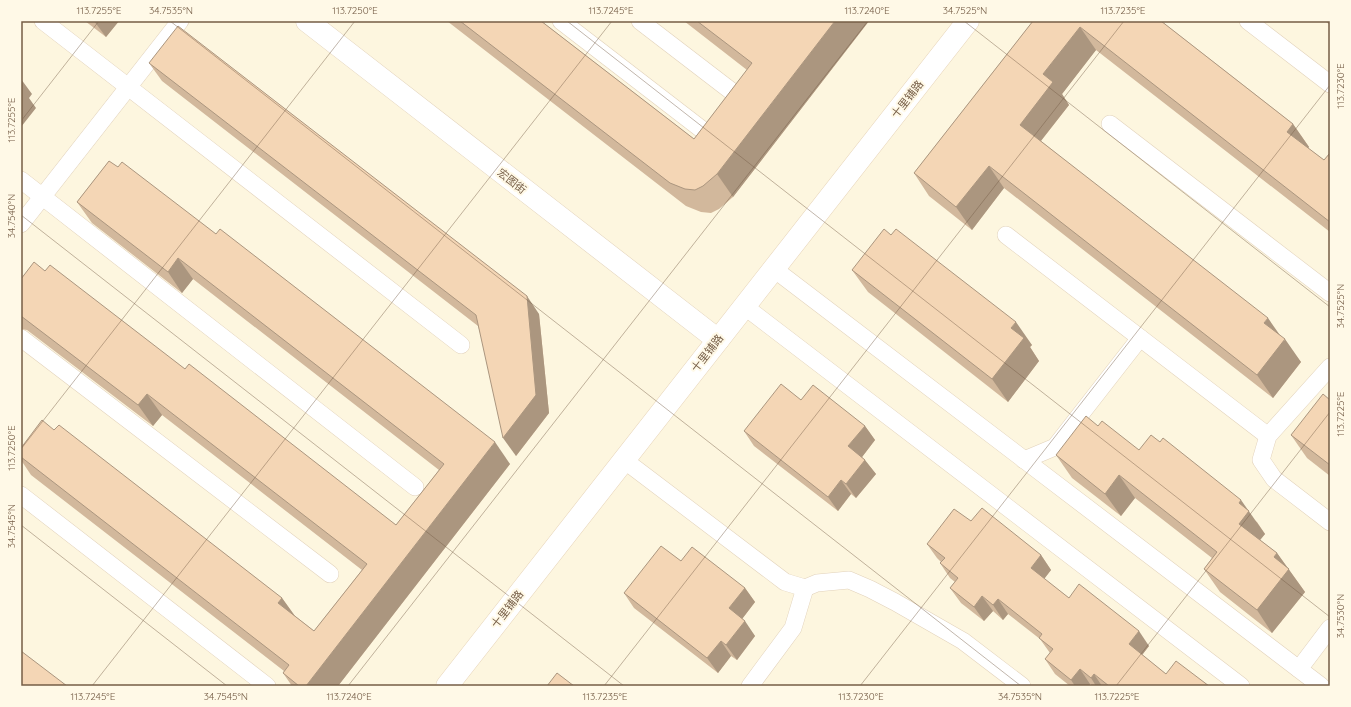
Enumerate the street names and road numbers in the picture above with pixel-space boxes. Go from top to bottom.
street label: 十里铺路 [888,77,926,121]
street label: 宏图街 [495,165,529,197]
street label: 十里铺路 [688,331,726,375]
street label: 十里铺路 [488,587,526,631]

